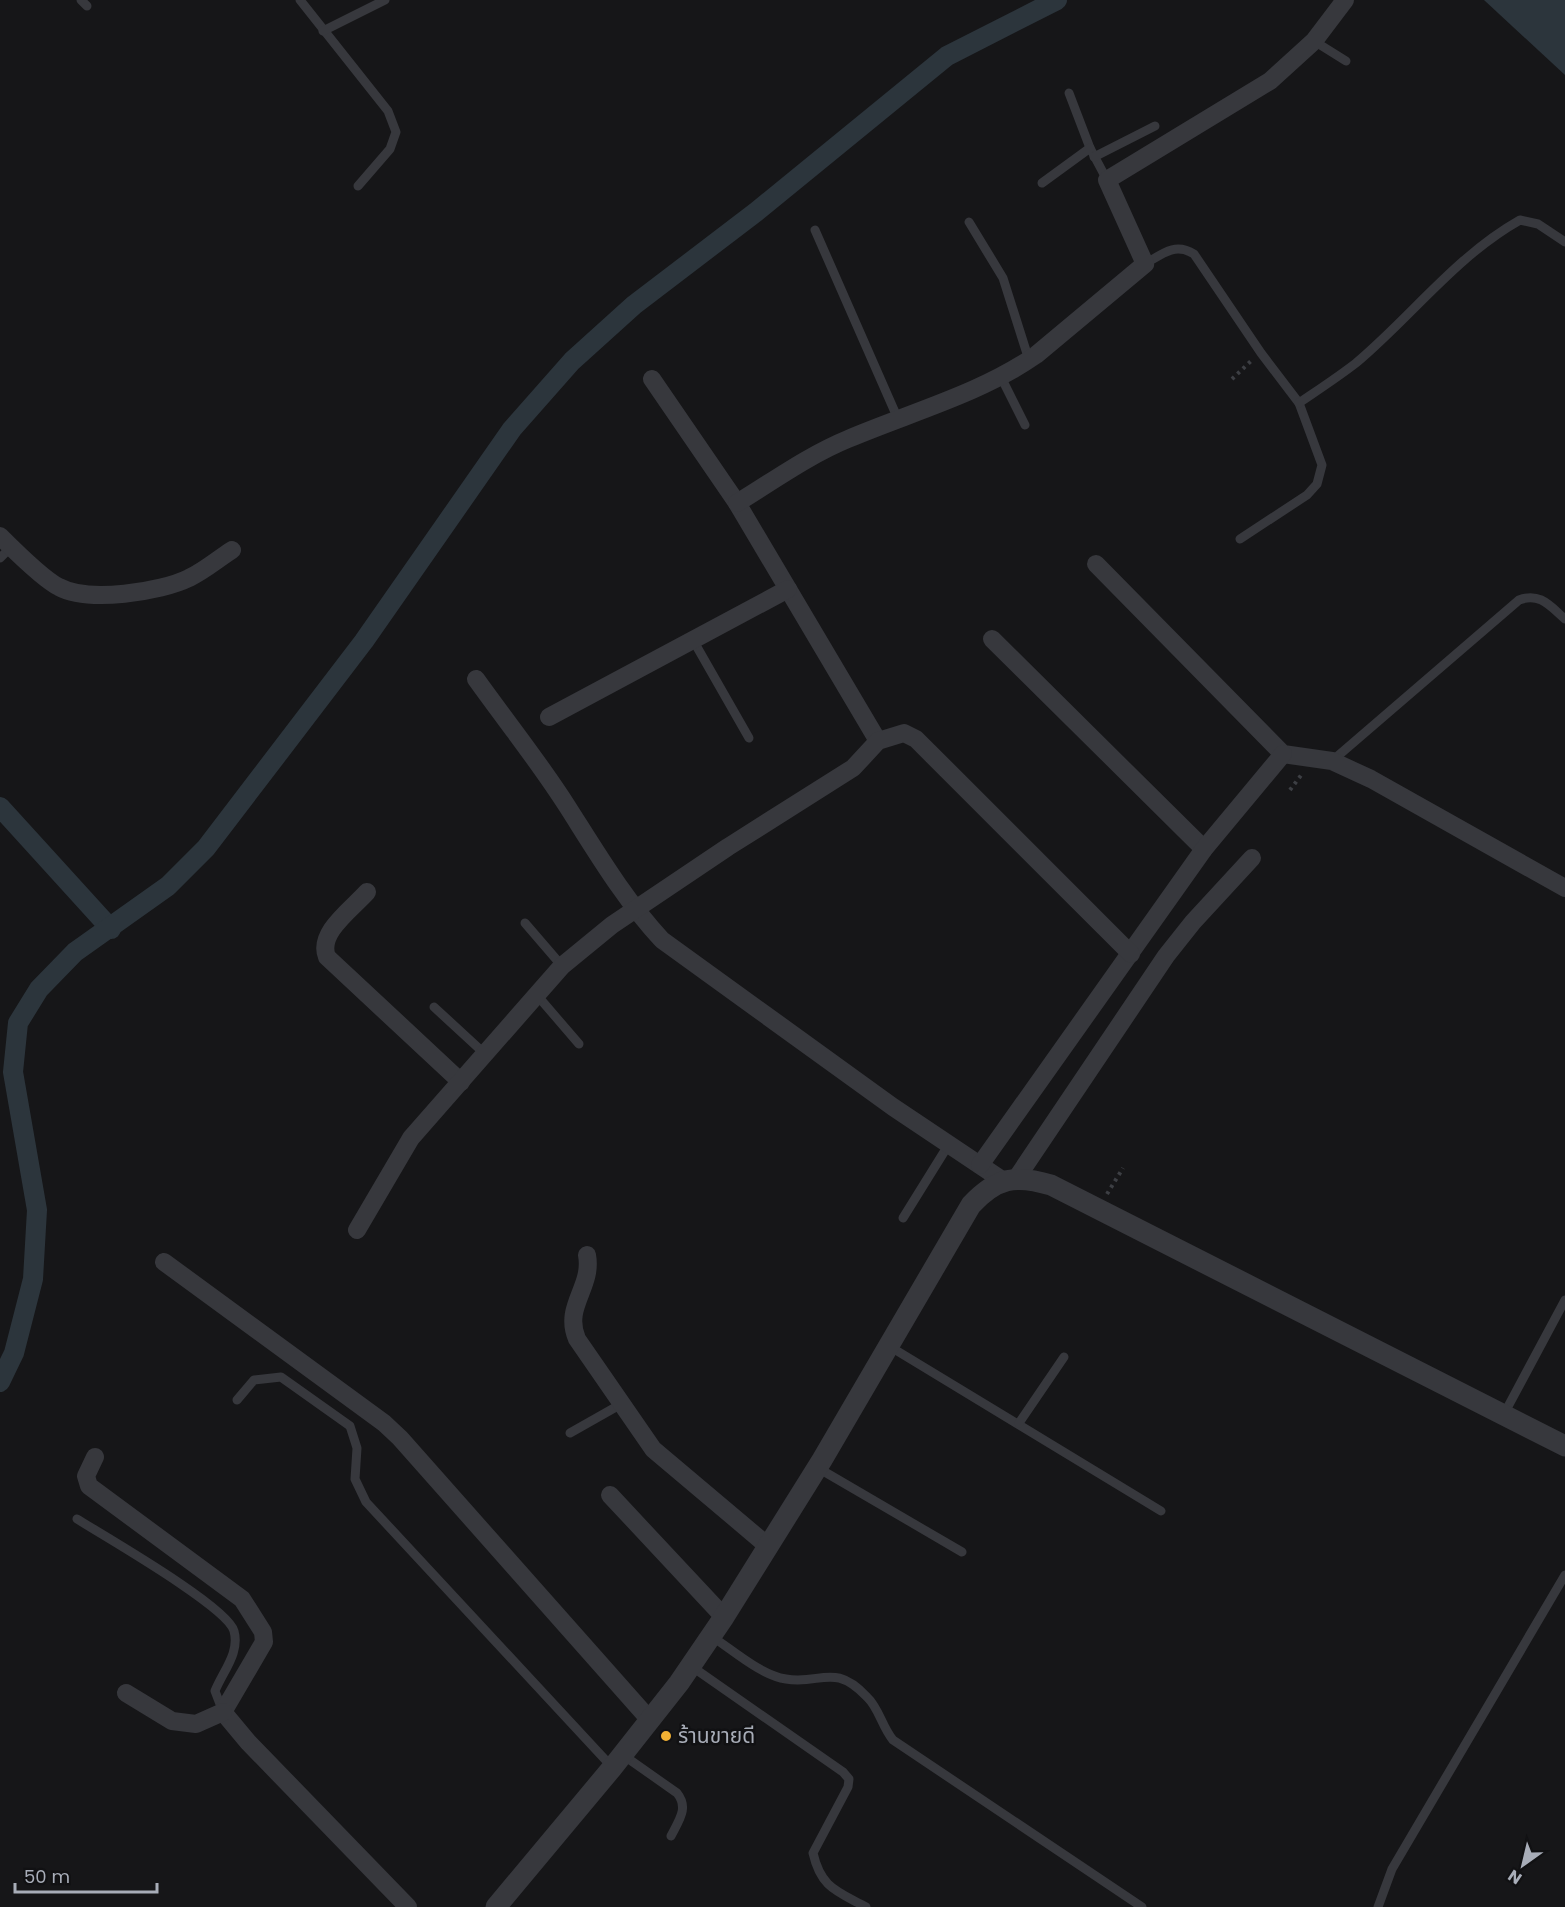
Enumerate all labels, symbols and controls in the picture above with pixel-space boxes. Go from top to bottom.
place label: ร้านขายดี [678,1721,755,1750]
marker: ร้านขายดี [659,1729,673,1743]
north arrow [1493,1835,1553,1895]
scale bar [15,1856,158,1894]
text: 50 m [24,1864,70,1889]
text: N [1503,1864,1526,1890]

